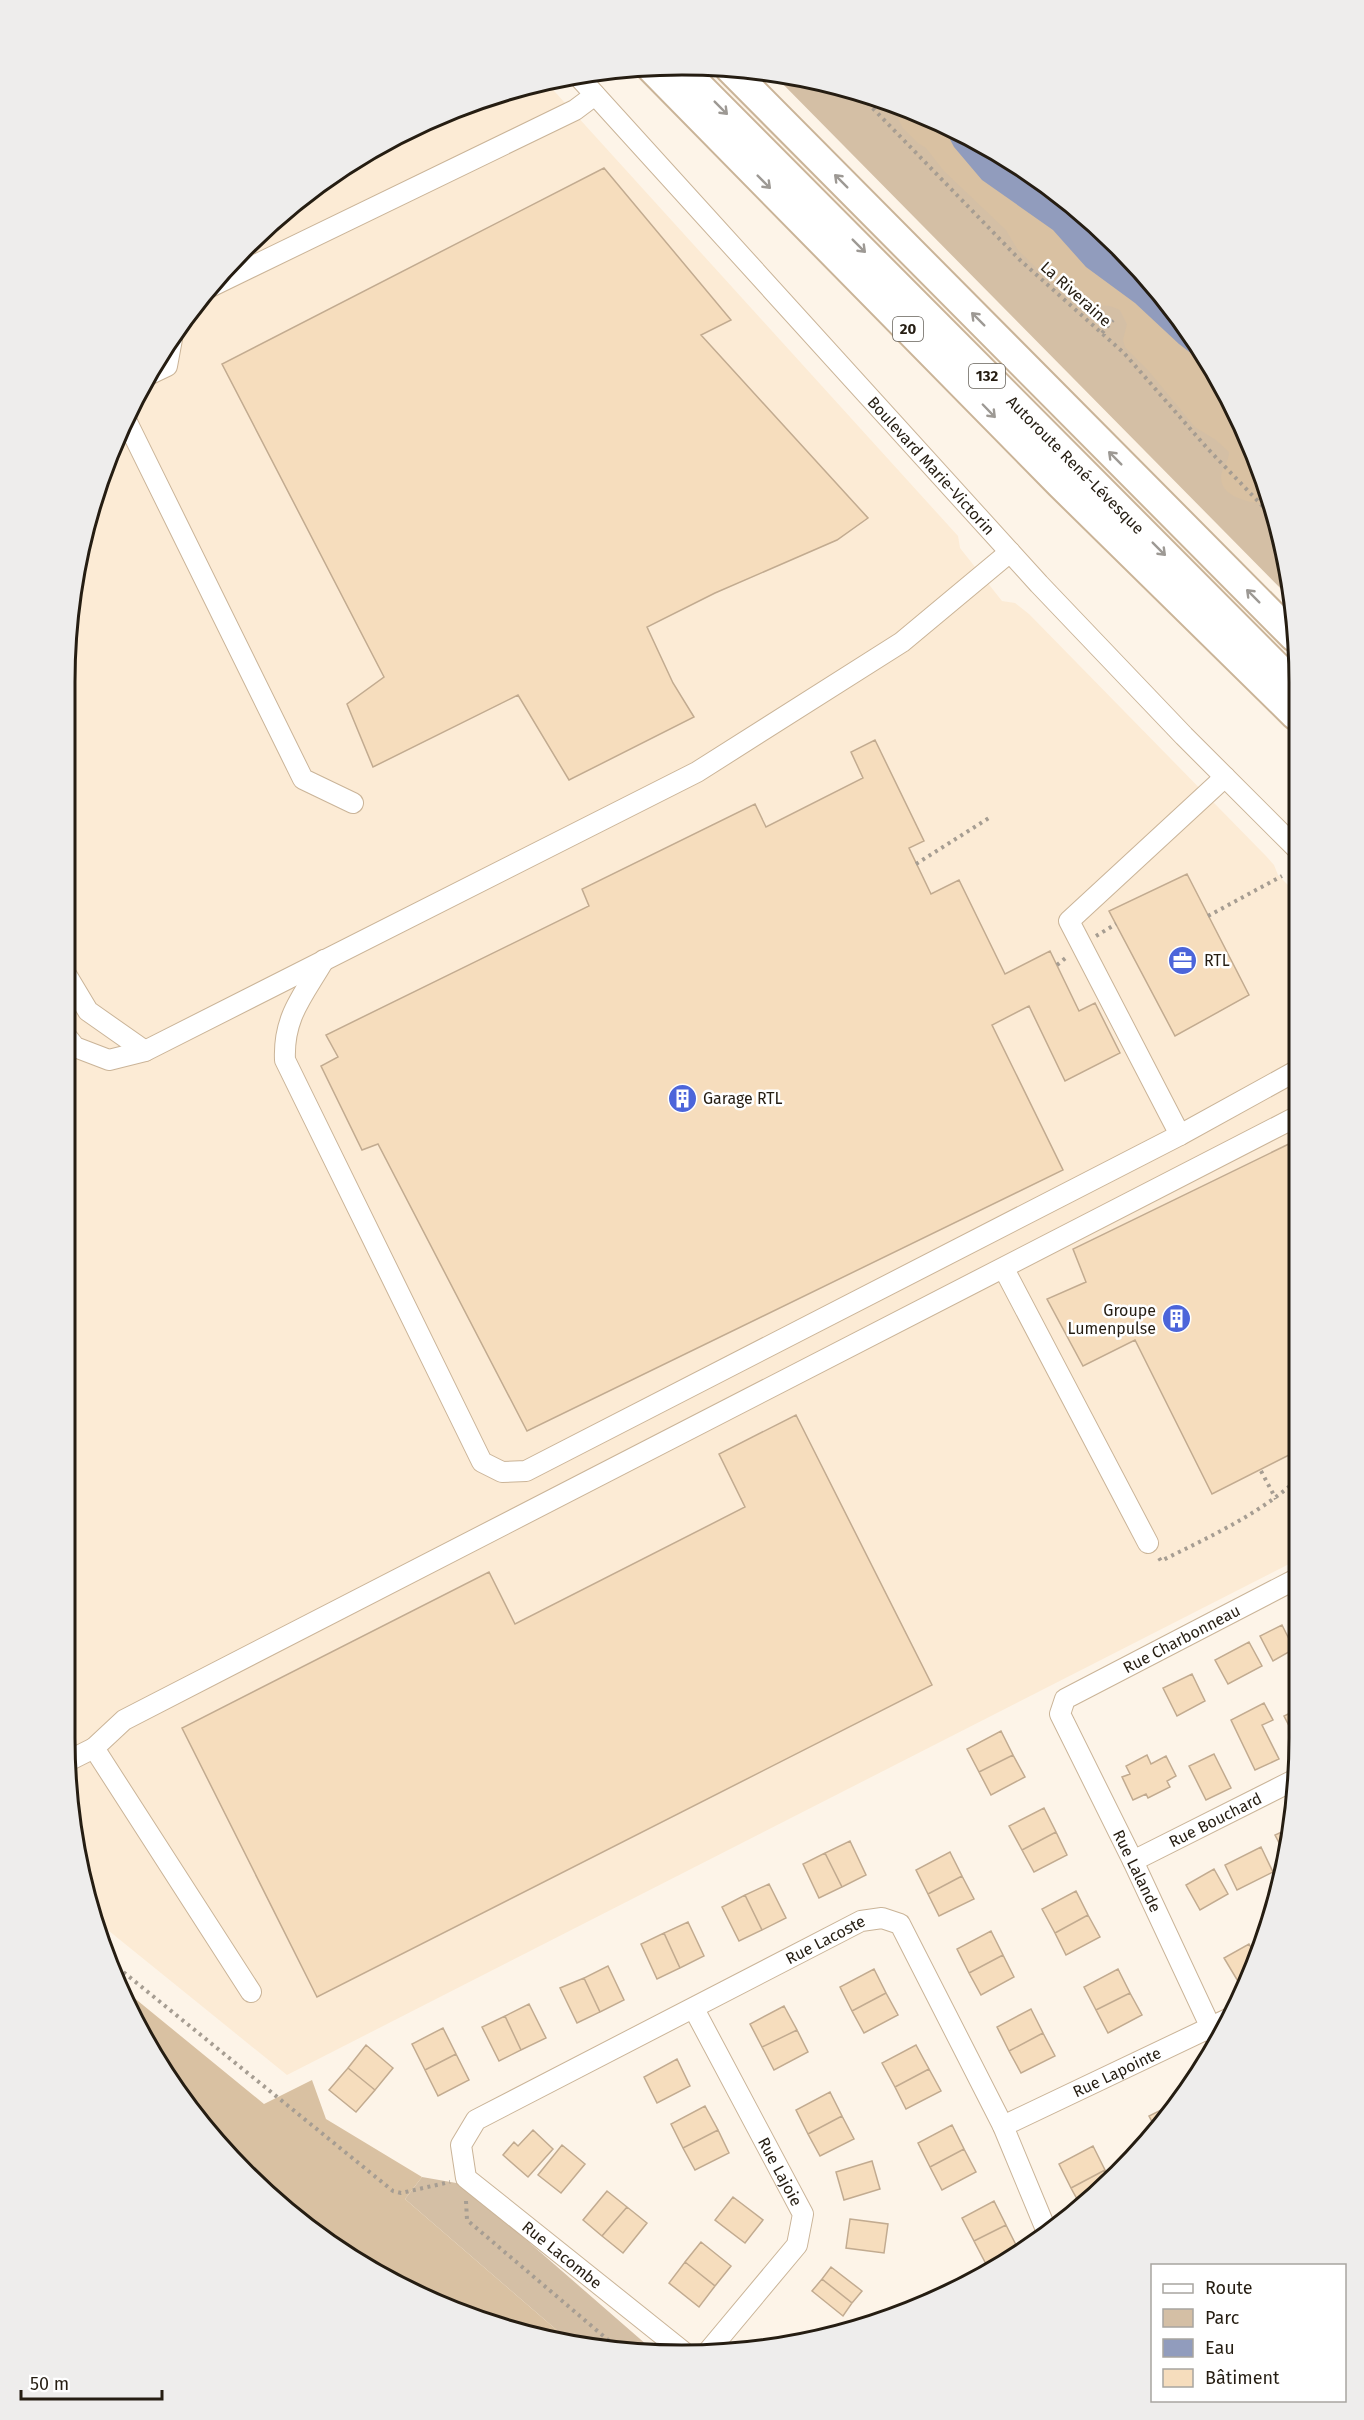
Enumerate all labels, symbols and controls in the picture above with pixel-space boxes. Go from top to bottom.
one-way arrow [713,101,728,116]
one-way arrow [833,173,848,188]
one-way arrow [757,175,771,190]
one-way arrow [851,239,866,254]
street label: La Riveraine [1037,257,1115,331]
one-way arrow [971,311,986,326]
road number: 20 [893,317,923,341]
road number: 132 [969,364,1005,388]
street label: Boulevard Marie-Victorin [864,392,999,539]
street label: Autoroute René-Lévesque [1003,392,1148,538]
one-way arrow [982,403,996,418]
one-way arrow [1108,450,1123,465]
one-way arrow [1151,541,1166,556]
one-way arrow [1246,588,1260,603]
office icon: RTL [1167,944,1199,976]
place label: RTL [1204,951,1230,970]
building icon: Garage RTL [666,1082,698,1114]
place label: Garage RTL [703,1089,783,1108]
place label: Groupe Lumenpulse [1067,1301,1156,1338]
building icon: Groupe Lumenpulse [1161,1303,1193,1335]
street label: Rue Charbonneau [1120,1600,1243,1677]
street label: Rue Bouchard [1166,1788,1265,1851]
street label: Rue Lalande [1109,1827,1165,1915]
street label: Rue Lacoste [782,1911,868,1968]
street label: Rue Lapointe [1070,2043,1164,2101]
street label: Rue Lajoie [754,2134,806,2209]
street label: Rue Lacombe [518,2217,606,2293]
legend [1151,2264,1346,2402]
text: Route [1205,2277,1253,2299]
text: Parc [1205,2307,1240,2329]
text: Eau [1205,2337,1235,2359]
scale bar [21,2363,162,2401]
text: Bâtiment [1205,2367,1280,2389]
text: 50 m [30,2373,69,2395]

